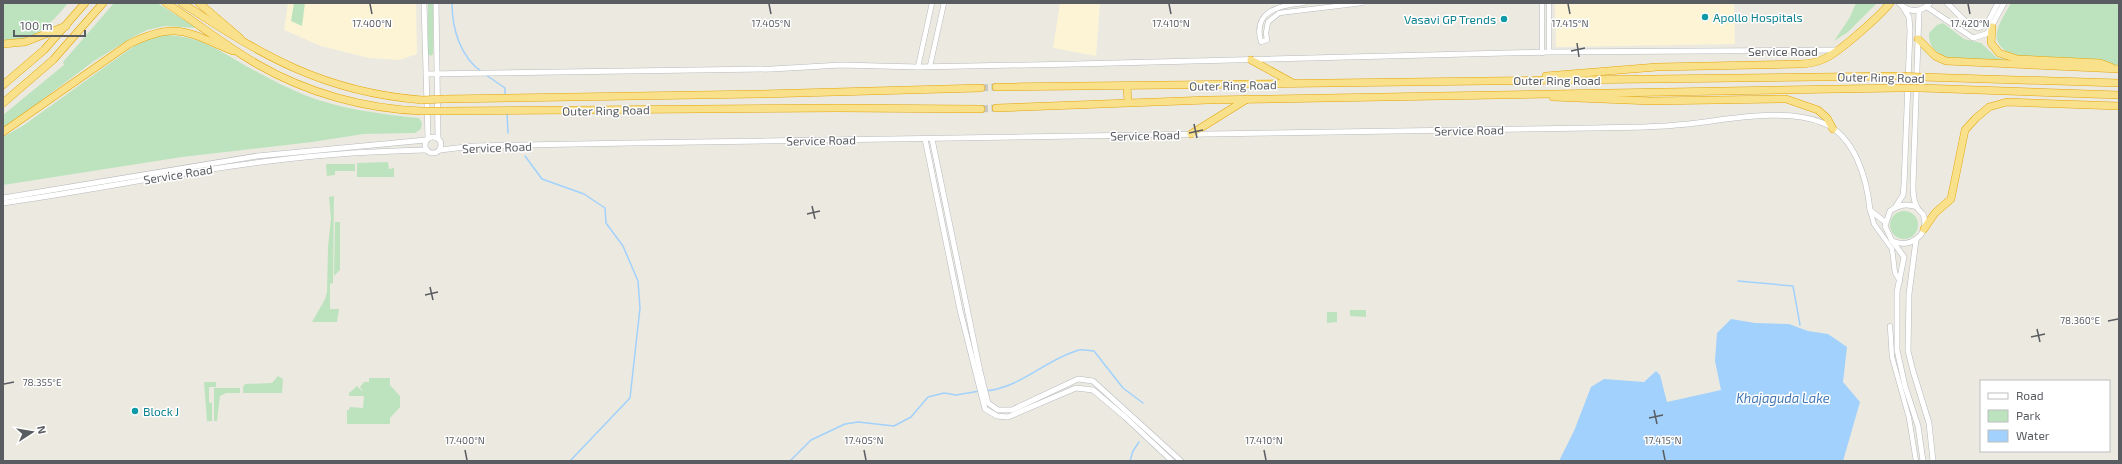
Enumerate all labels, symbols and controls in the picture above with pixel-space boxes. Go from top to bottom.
place label: Apollo Hospitals [1713,10,1803,24]
scale bar [14,12,85,38]
place label: Vasavi GP Trends [1404,12,1496,26]
marker: Apollo Hospitals [1700,12,1710,22]
marker: Vasavi GP Trends [1499,14,1509,24]
text: 17.400°N [352,17,392,29]
text: 17.405°N [751,17,791,29]
text: 17.410°N [1152,17,1190,29]
text: 17.415°N [1551,17,1589,29]
text: 17.420°N [1950,17,1990,29]
text: 100 m [20,18,52,32]
street label: Service Road [1748,44,1818,58]
street label: Outer Ring Road [1837,69,1925,85]
street label: Outer Ring Road [1513,73,1601,87]
street label: Outer Ring Road [1189,77,1277,93]
street label: Outer Ring Road [562,102,650,118]
street label: Service Road [1434,122,1504,138]
street label: Service Road [1110,127,1180,143]
street label: Service Road [786,132,856,148]
street label: Service Road [462,139,532,155]
street label: Service Road [142,162,214,186]
text: 78.360°E [2060,314,2100,326]
text: 78.355°E [23,376,62,388]
legend [1980,380,2110,452]
text: Road [2016,388,2044,402]
water label: Khajaguda Lake [1736,390,1830,406]
place label: Block J [143,404,179,418]
marker: Block J [130,406,140,416]
text: Park [2016,408,2041,422]
north arrow [12,412,52,452]
text: N [35,425,49,435]
text: Water [2016,428,2050,442]
text: 17.400°N [445,434,485,446]
text: 17.405°N [844,434,884,446]
text: 17.410°N [1245,434,1283,446]
text: 17.415°N [1644,434,1682,446]

